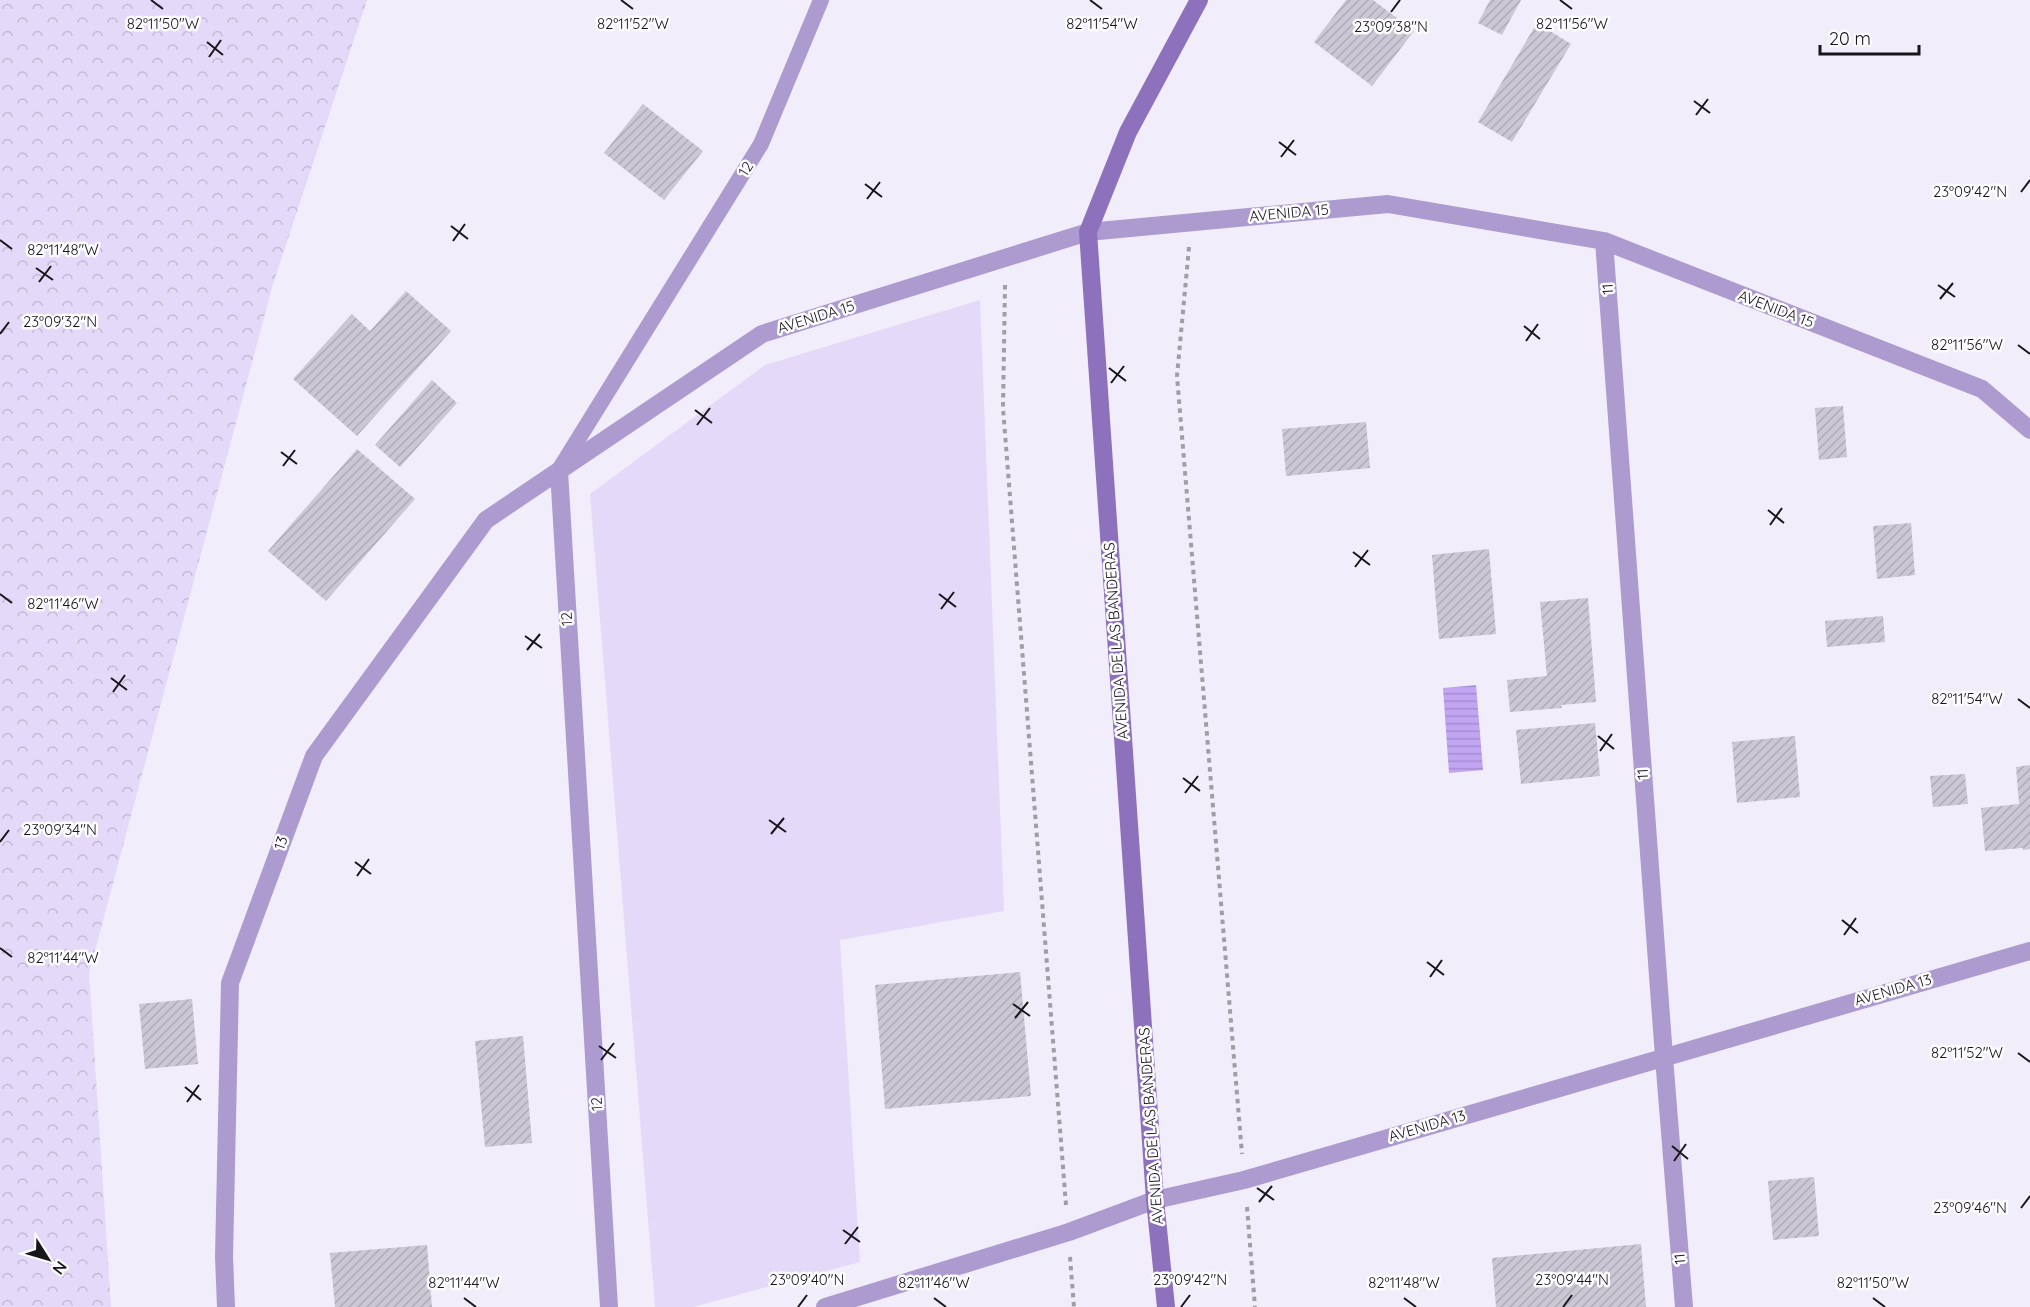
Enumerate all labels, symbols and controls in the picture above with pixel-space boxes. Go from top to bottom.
text: 82°11'50"W [127,14,200,33]
text: 82°11'52"W [597,14,670,33]
text: 82°11'54"W [1066,14,1138,33]
text: 82°11'56"W [1536,14,1608,33]
text: 23°09'38"N [1354,17,1428,36]
scale bar [1820,18,1919,56]
text: 20 m [1829,27,1871,50]
street label: 12 [734,158,757,180]
text: 23°09'42"N [1933,182,2007,201]
street label: AVENIDA 15 [1248,200,1329,225]
text: 82°11'48"W [27,240,99,259]
street label: 11 [1598,283,1617,295]
street label: AVENIDA 15 [1736,285,1817,332]
street label: AVENIDA 15 [775,296,857,337]
text: 23°09'32"N [23,312,97,331]
text: 82°11'56"W [1931,335,2003,354]
street label: AVENIDA DE LAS BANDERAS [1099,542,1132,740]
text: 82°11'46"W [27,594,99,613]
street label: 12 [557,612,576,626]
text: 82°11'54"W [1931,689,2003,708]
street label: 11 [1633,768,1652,780]
text: 23°09'34"N [23,820,97,839]
street label: 13 [269,833,292,852]
text: 82°11'44"W [27,948,99,967]
street label: AVENIDA 13 [1852,969,1934,1010]
street label: AVENIDA DE LAS BANDERAS [1134,1027,1167,1225]
text: 82°11'52"W [1931,1043,2004,1062]
street label: 12 [587,1097,606,1111]
street label: AVENIDA 13 [1386,1105,1468,1146]
text: 23°09'46"N [1933,1198,2007,1217]
north arrow [18,1229,78,1289]
street label: 11 [1670,1253,1689,1265]
text: N [48,1257,72,1279]
text: 23°09'40"N [770,1270,844,1289]
text: 23°09'42"N [1153,1270,1227,1289]
text: 23°09'44"N [1535,1270,1609,1289]
text: 82°11'44"W [428,1273,500,1292]
text: 82°11'46"W [898,1273,970,1292]
text: 82°11'48"W [1368,1273,1440,1292]
text: 82°11'50"W [1837,1273,1910,1292]

